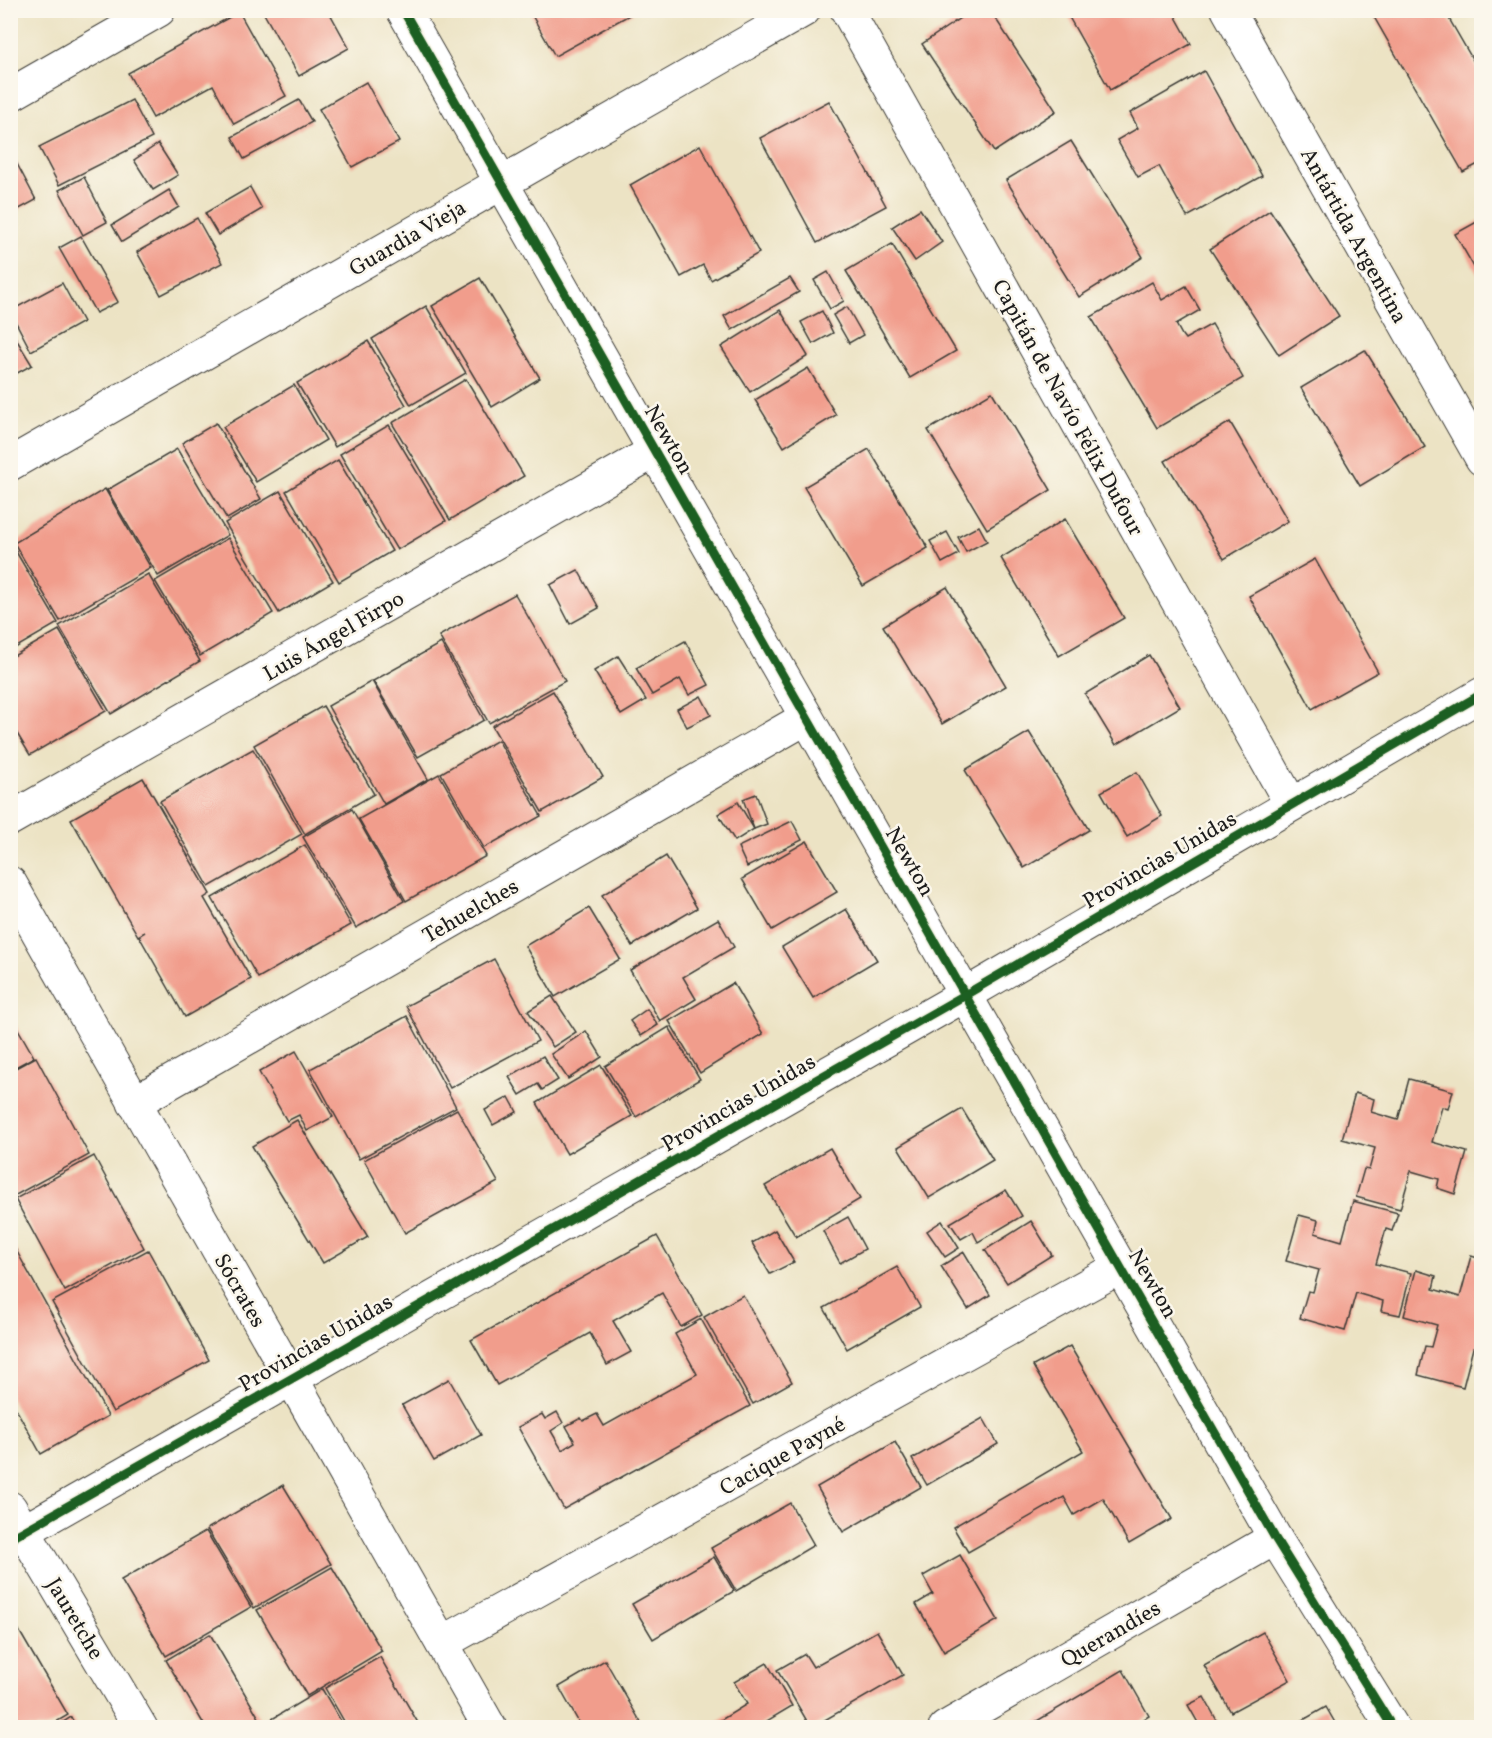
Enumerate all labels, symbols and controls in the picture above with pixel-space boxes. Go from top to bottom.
street label: Antártida Argentina [1292,143,1414,330]
street label: Guardia Vieja [344,193,473,285]
street label: Capitán de Navío Félix Dufour [983,274,1150,542]
street label: Newton [635,400,700,481]
street label: Luis Ángel Firpo [258,584,411,690]
street label: Provincias Unidas [1077,804,1243,918]
street label: Newton [876,822,941,903]
street label: Tehuelches [417,872,525,952]
street label: Provincias Unidas [656,1047,822,1161]
street label: Newton [1119,1244,1184,1325]
street label: Sócrates [205,1248,272,1334]
street label: Provincias Unidas [233,1287,399,1401]
street label: Cacique Payné [715,1410,852,1505]
street label: Jauretche [37,1572,110,1666]
street label: Querandíes [1055,1594,1167,1676]

